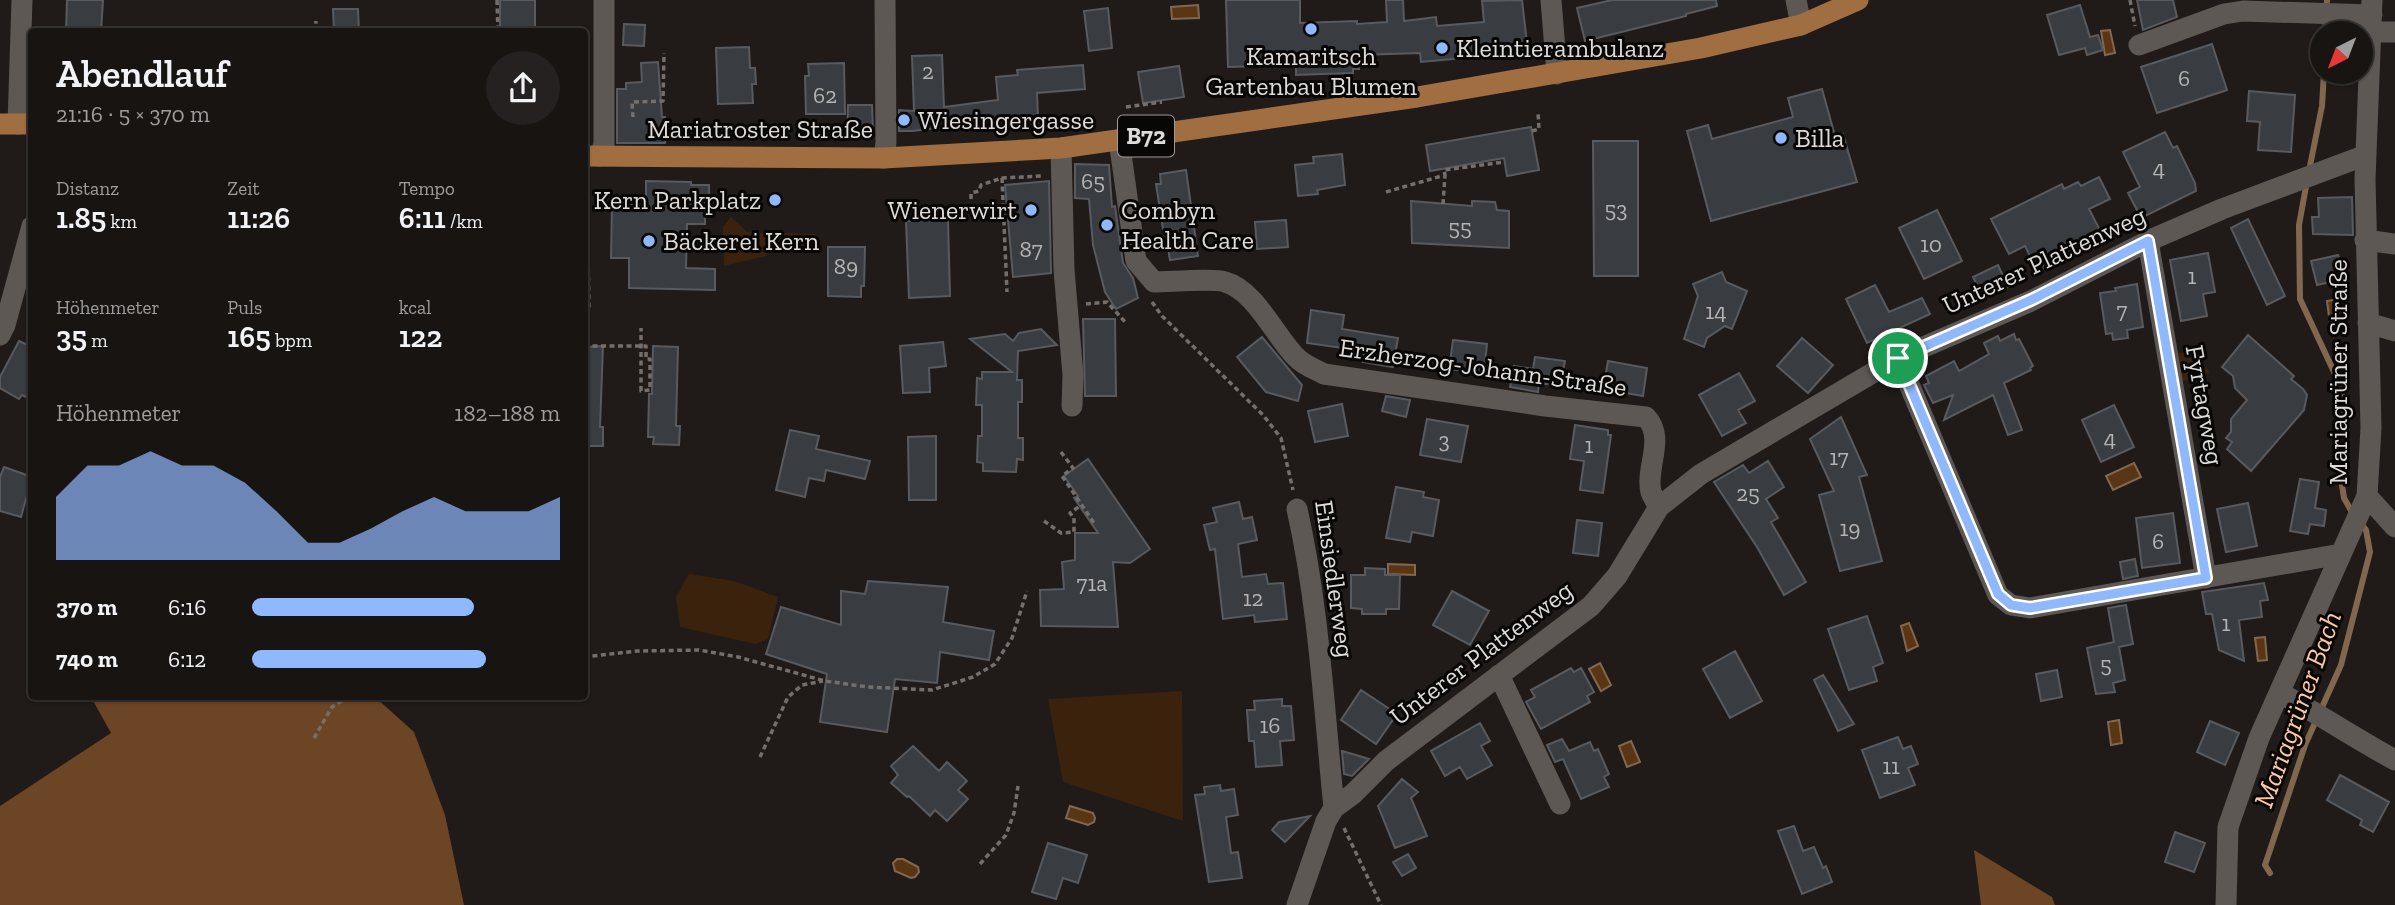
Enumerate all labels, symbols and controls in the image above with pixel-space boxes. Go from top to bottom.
marker: Kamaritsch Gartenbau Blumen [1303,21,1319,37]
north arrow [2310,21,2373,84]
map controls [2310,21,2373,84]
place label: Kleintierambulanz [1456,32,1664,64]
place label: Kamaritsch Gartenbau Blumen [1205,40,1417,102]
marker: Kleintierambulanz [1434,40,1450,56]
text: Abendlauf [56,51,228,97]
button: share [486,51,560,125]
house number: 2 [922,57,934,85]
house number: 6 [2178,64,2190,92]
house number: 62 [813,81,837,109]
text: 21:16 · 5 × 370 m [56,100,210,128]
place label: Wiesingergasse [918,104,1094,136]
marker: Wiesingergasse [896,112,912,128]
street label: Mariatroster Straße [647,113,873,145]
road number: B72 [1118,116,1174,156]
place label: Billa [1795,122,1845,154]
marker: Billa [1773,130,1789,146]
house number: 4 [2153,154,2165,182]
house number: 65 [1081,167,1105,195]
text: Distanz [56,177,119,200]
text: Zeit [227,177,260,200]
text: Tempo [399,177,455,200]
place label: Kern Parkplatz [594,184,761,216]
marker: Kern Parkplatz [767,192,783,208]
place label: Wienerwirt [888,194,1017,226]
place label: Combyn Health Care [1121,194,1254,256]
house number: 53 [1604,195,1628,223]
street label: Unterer Plattenweg [1937,199,2151,321]
text: 1.85 [56,200,106,236]
text: 11:26 [227,200,290,236]
text: 6:11 [399,200,446,236]
marker: Wienerwirt [1023,202,1039,218]
text: km [106,210,137,233]
text: /km [446,210,483,233]
house number: 55 [1448,213,1472,241]
marker: Combyn Health Care [1099,217,1115,233]
place label: Bäckerei Kern [663,225,819,257]
house number: 10 [1920,230,1942,258]
marker: Bäckerei Kern [641,233,657,249]
house number: 87 [1019,235,1043,263]
house number: 89 [834,252,858,280]
street label: Mariagrüner Straße [2322,259,2354,485]
house number: 1 [2188,262,2197,290]
text: Höhenmeter [56,296,159,319]
text: Puls [227,296,262,319]
text: kcal [399,296,431,319]
house number: 7 [2117,296,2128,324]
house number: 14 [1705,297,1727,325]
text: 35 [56,319,87,355]
text: 165 [227,319,271,355]
text: 122 [399,319,442,355]
pin [1868,328,1928,388]
text: m [87,329,108,352]
text: bpm [271,329,312,352]
street label: Erzherzog-Johann-Straße [1337,331,1629,403]
icon: arrive [1879,339,1917,377]
street label: Fyrtagweg [2179,343,2231,467]
text: Höhenmeter [56,399,181,427]
text: 182–188 m [454,399,560,427]
house number: 4 [2104,424,2116,452]
house number: 3 [1438,426,1450,454]
house number: 1 [1585,431,1594,459]
house number: 17 [1829,443,1849,471]
house number: 25 [1736,479,1760,507]
street label: Einsiedlerweg [1308,498,1362,660]
house number: 19 [1839,514,1861,542]
house number: 6 [2152,527,2164,555]
house number: 71a [1077,569,1107,597]
street label: Unterer Plattenweg [1383,574,1579,732]
house number: 12 [1243,584,1263,612]
text: 370 m [56,593,117,621]
text: 6:16 [168,593,206,621]
water label: Mariagrüner Bach [2247,607,2348,812]
house number: 1 [2222,609,2231,637]
text: 740 m [56,645,118,673]
text: 6:12 [168,645,206,673]
house number: 5 [2100,650,2112,678]
house number: 16 [1259,711,1281,739]
house number: 11 [1882,752,1900,780]

